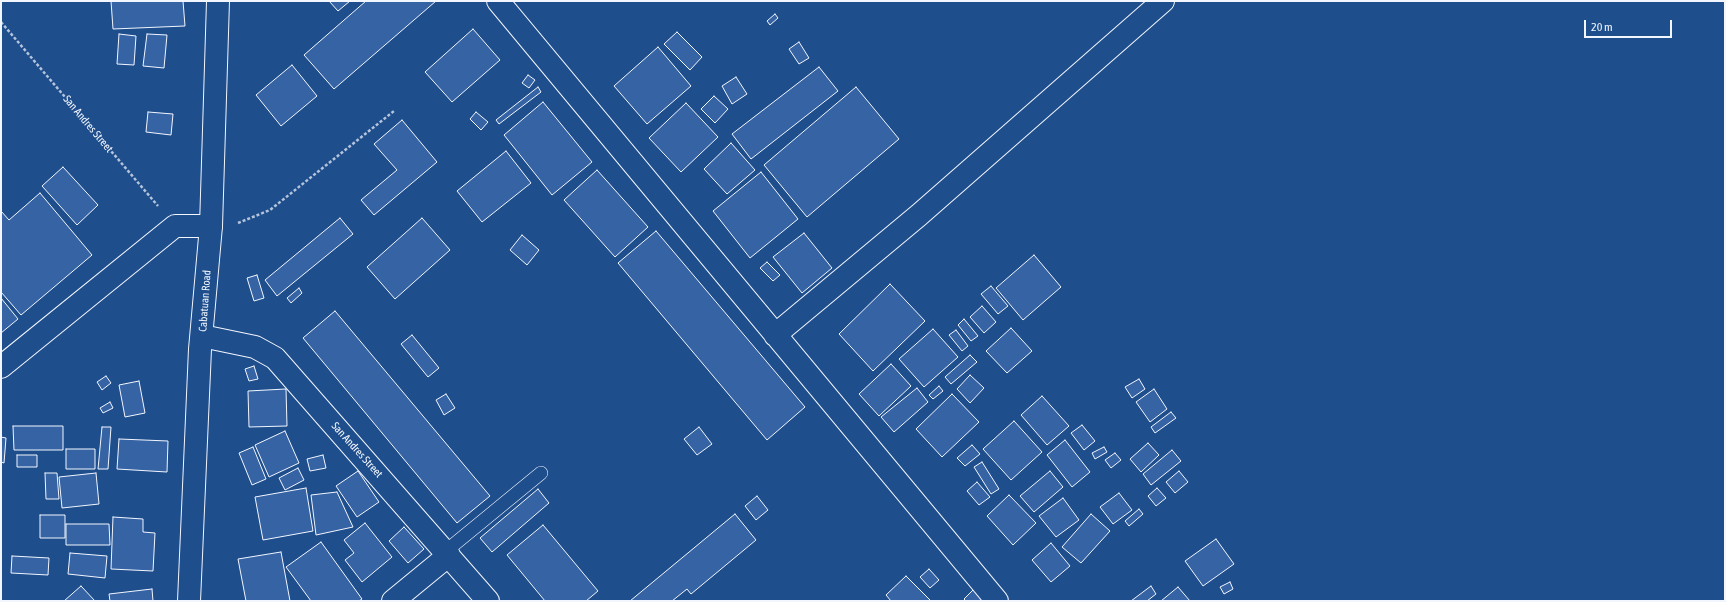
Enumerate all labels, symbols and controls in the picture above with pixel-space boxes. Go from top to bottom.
scale bar [1586,12,1674,38]
text: 20 m [1591,20,1613,34]
street label: San Andres Street [60,93,116,155]
street label: Cabatuan Road [196,270,214,332]
street label: San Andres Street [329,419,385,481]

